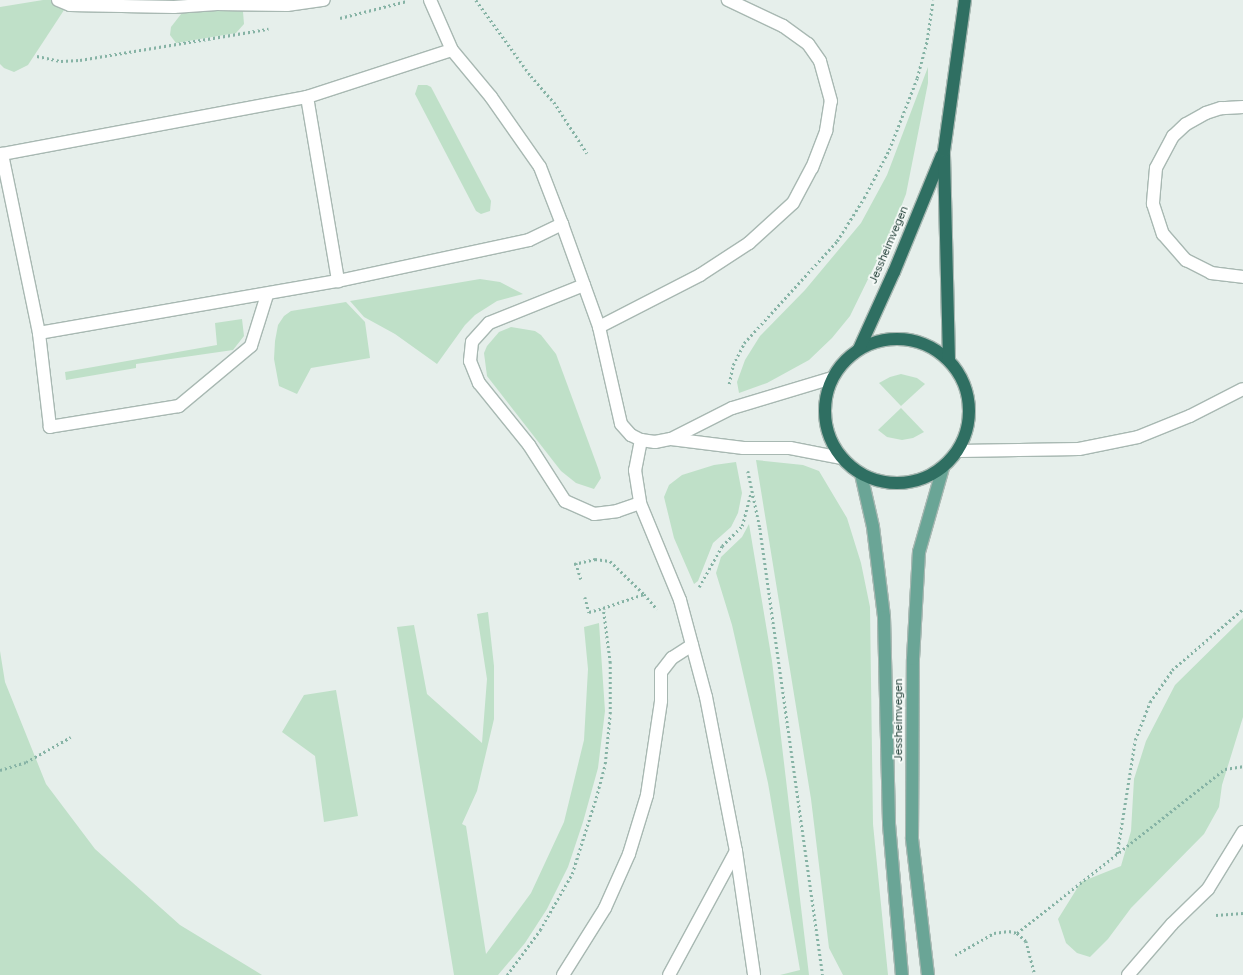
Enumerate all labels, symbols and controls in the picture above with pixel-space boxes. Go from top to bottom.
street label: Jessheimvegen [866,204,912,286]
street label: Jessheimvegen [892,678,906,762]

